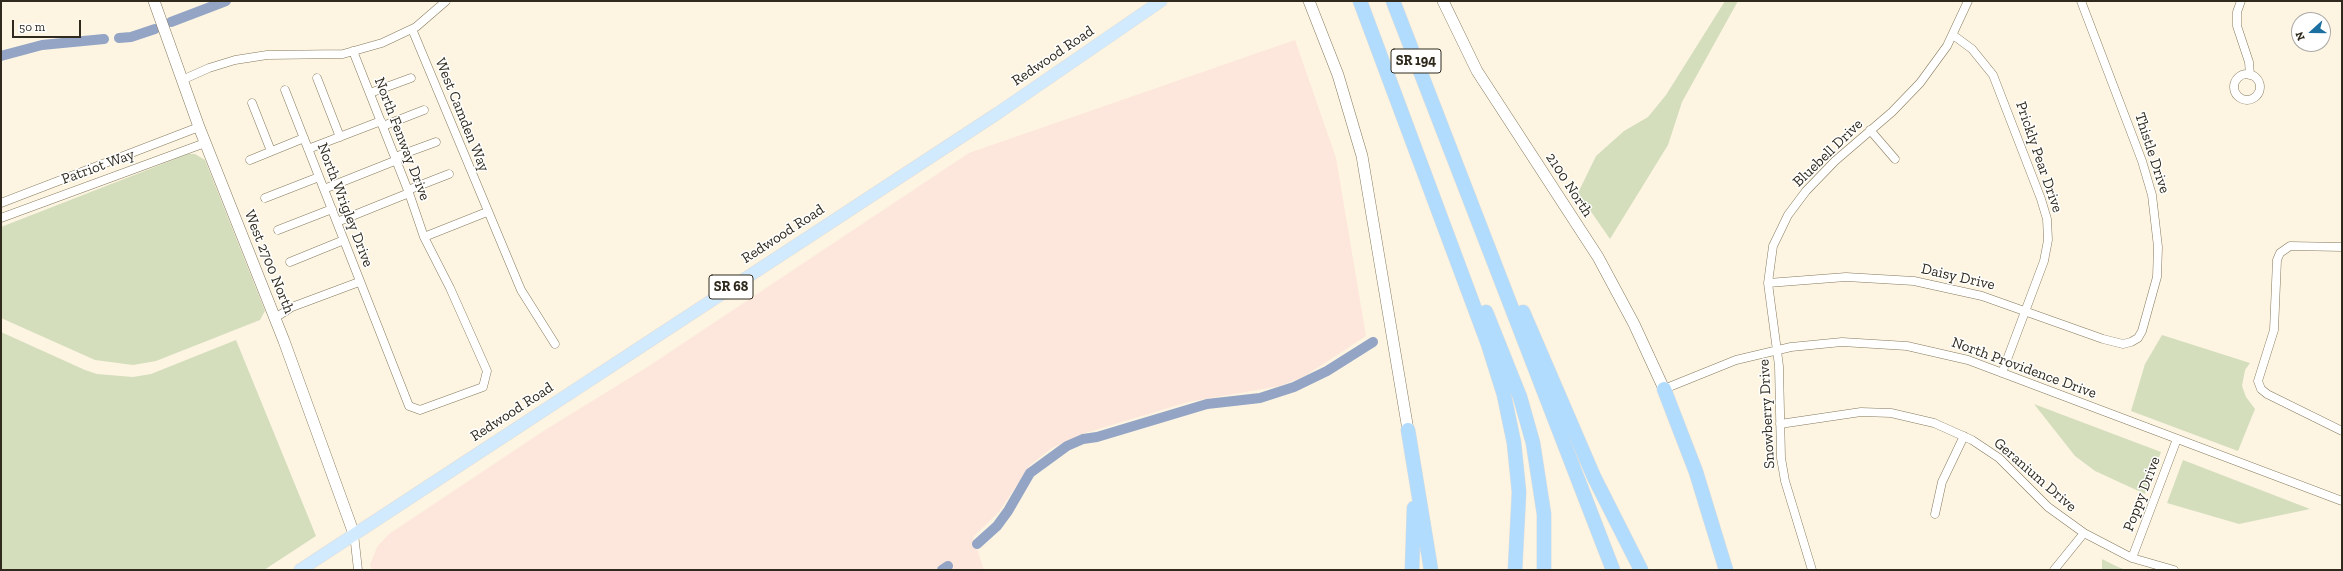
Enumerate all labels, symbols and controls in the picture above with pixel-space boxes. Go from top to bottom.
scale bar [14,12,83,38]
north arrow [2291,12,2331,52]
text: 50 m [19,20,45,34]
street label: Redwood Road [1009,22,1097,90]
text: N [2293,30,2308,42]
road number: SR 194 [1391,49,1441,73]
street label: West Camden Way [431,56,493,174]
street label: North Fenway Drive [370,75,434,203]
street label: Prickly Pear Drive [2012,99,2066,215]
street label: Thistle Drive [2130,110,2174,196]
street label: Bluebell Drive [1789,115,1867,191]
street label: North Wrigley Drive [313,140,377,270]
street label: Patriot Way [59,145,137,189]
street label: 2100 North [1542,150,1596,220]
street label: Redwood Road [738,201,828,267]
street label: West 2700 North [240,208,298,316]
street label: Daisy Drive [1919,260,1997,294]
road number: SR 68 [709,275,753,299]
street label: North Providence Drive [1949,333,2099,403]
street label: Snowberry Drive [1755,359,1779,469]
street label: Redwood Road [467,379,557,445]
street label: Geranium Drive [1990,434,2080,516]
street label: Poppy Drive [2120,454,2164,534]

